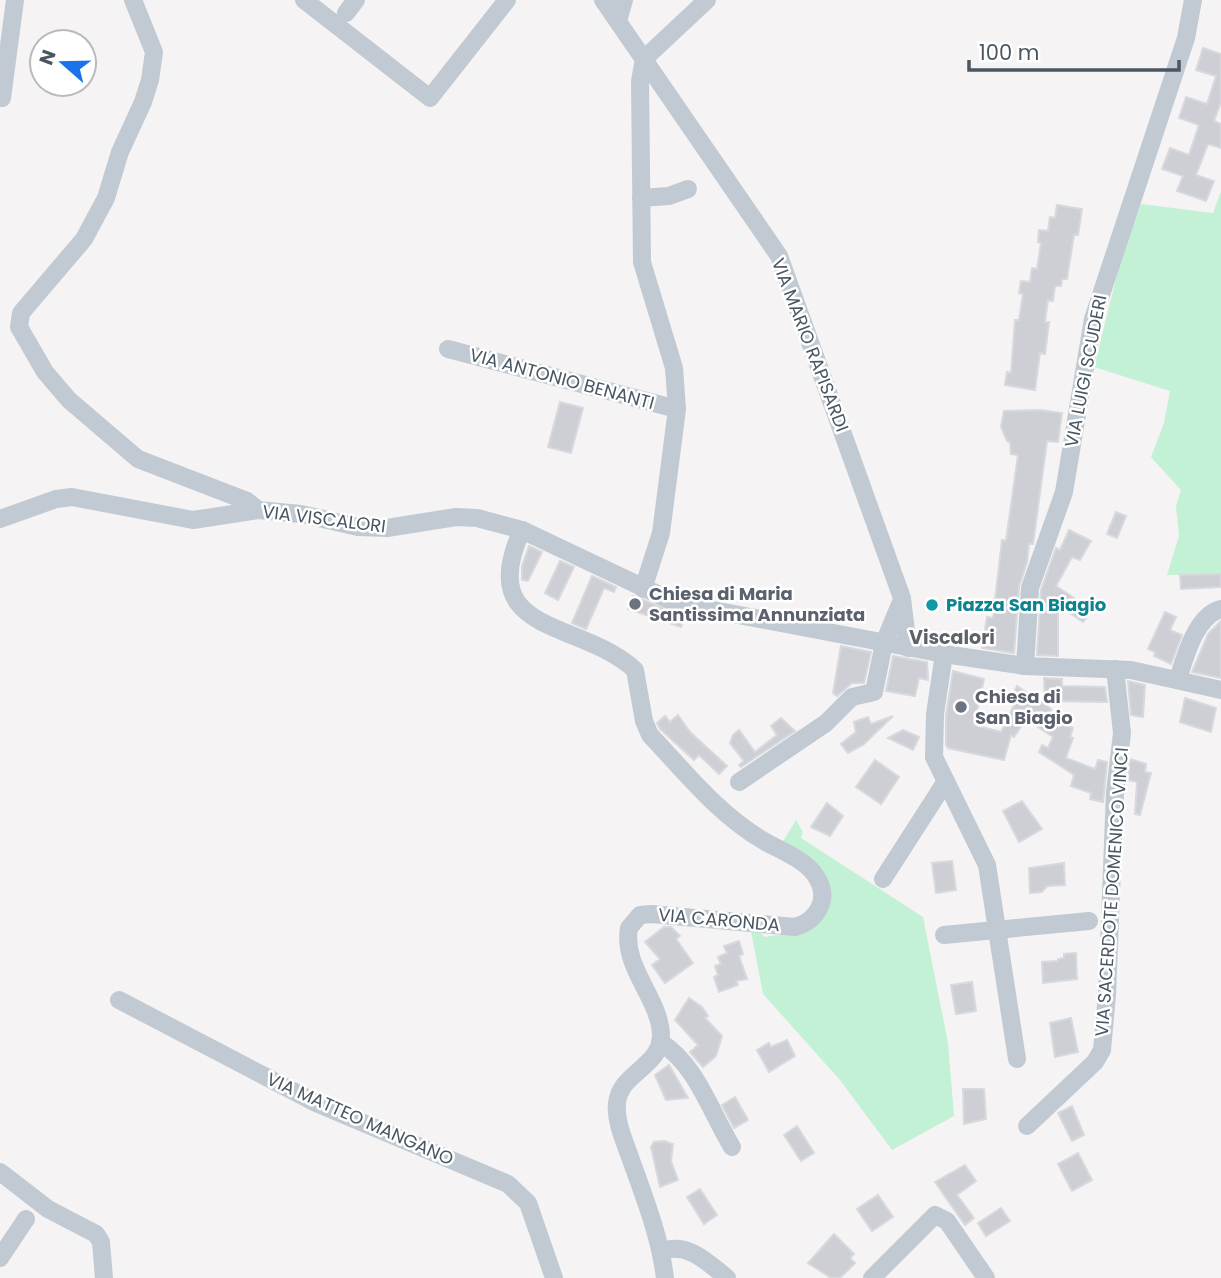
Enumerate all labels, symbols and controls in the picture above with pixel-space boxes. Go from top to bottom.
north arrow [28,28,98,98]
scale bar [969,28,1179,72]
text: 100 m [979,38,1039,67]
text: N [32,46,63,69]
street label: VIA MARIO RAPISARDI [766,254,855,435]
street label: VIA LUIGI SCUDERI [1058,292,1113,449]
street label: VIA ANTONIO BENANTI [467,342,657,415]
street label: VIA VISCALORI [261,499,387,538]
place label: Chiesa di Maria Santissima Annunziata [649,581,865,627]
place label: Piazza San Biagio [946,592,1106,617]
marker: Chiesa di Maria Santissima Annunziata [627,596,643,612]
marker: Piazza San Biagio [924,597,940,613]
district label: Viscalori [909,624,995,651]
place label: Chiesa di San Biagio [975,684,1073,730]
marker: Chiesa di San Biagio [953,699,969,715]
street label: VIA SACERDOTE DOMENICO VINCI [1089,746,1134,1038]
street label: VIA CARONDA [657,902,781,937]
street label: VIA MATTEO MANGANO [263,1066,458,1171]

